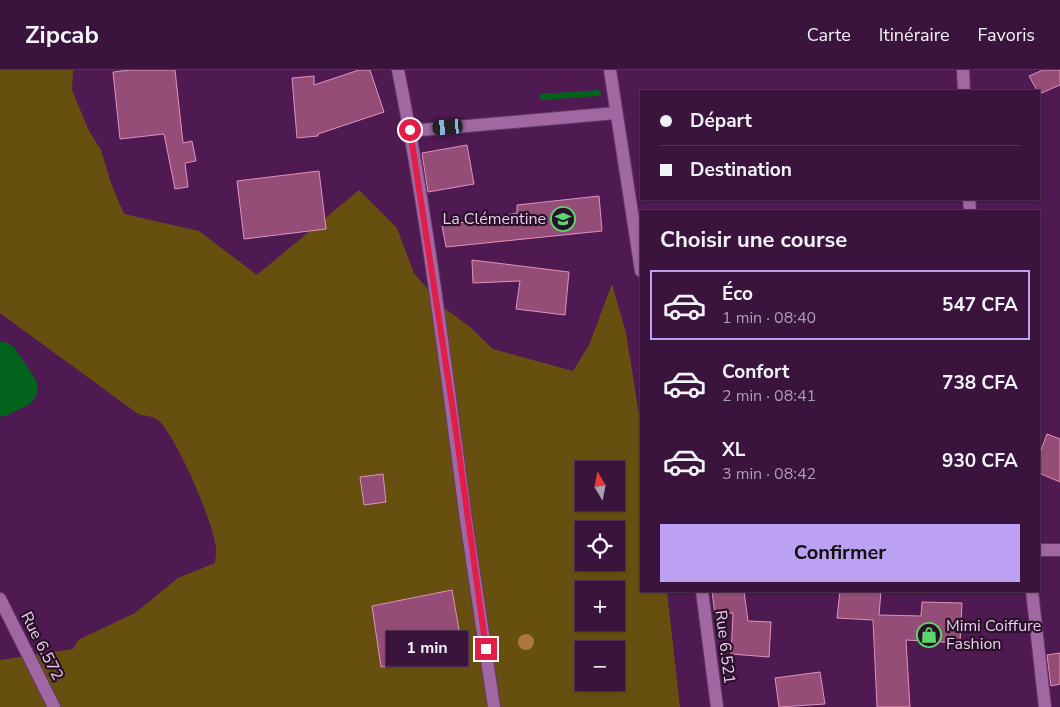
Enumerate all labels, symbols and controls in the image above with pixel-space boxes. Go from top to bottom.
text: Zipcab [25,19,99,51]
text: Carte [807,23,851,47]
text: Itinéraire [879,23,950,47]
text: Favoris [978,23,1035,47]
text: Départ [690,108,752,134]
car [432,118,463,136]
route start [399,119,421,141]
text: Destination [690,157,792,183]
school or university icon: La Clémentine [550,206,576,232]
place label: La Clémentine [443,208,546,230]
text: Choisir une course [660,225,847,255]
text: Éco [722,281,753,307]
icon: car [662,283,707,328]
text: 547 CFA [942,292,1018,318]
text: 1 min · 08:40 [722,307,816,329]
text: Confort [722,359,789,385]
icon: car [662,361,707,406]
text: 738 CFA [942,370,1018,396]
text: 2 min · 08:41 [722,385,816,407]
text: XL [722,437,745,463]
icon: car [662,439,707,484]
text: 930 CFA [942,448,1018,474]
north arrow [575,461,625,511]
map controls [575,461,625,691]
text: 3 min · 08:42 [722,463,816,485]
button: locate [575,521,625,571]
button: Confirmer [660,524,1020,582]
button: + [575,581,625,631]
street label: Rue 6.572 [15,608,69,684]
street label: Rue 6.521 [710,609,740,685]
place label: Mimi Coiffure Fashion [946,615,1041,655]
shop icon: Mimi Coiffure Fashion [916,622,942,648]
callout: 1 min [386,632,468,666]
text: 1 min [406,637,448,659]
route end [475,638,497,660]
button: − [575,641,625,691]

